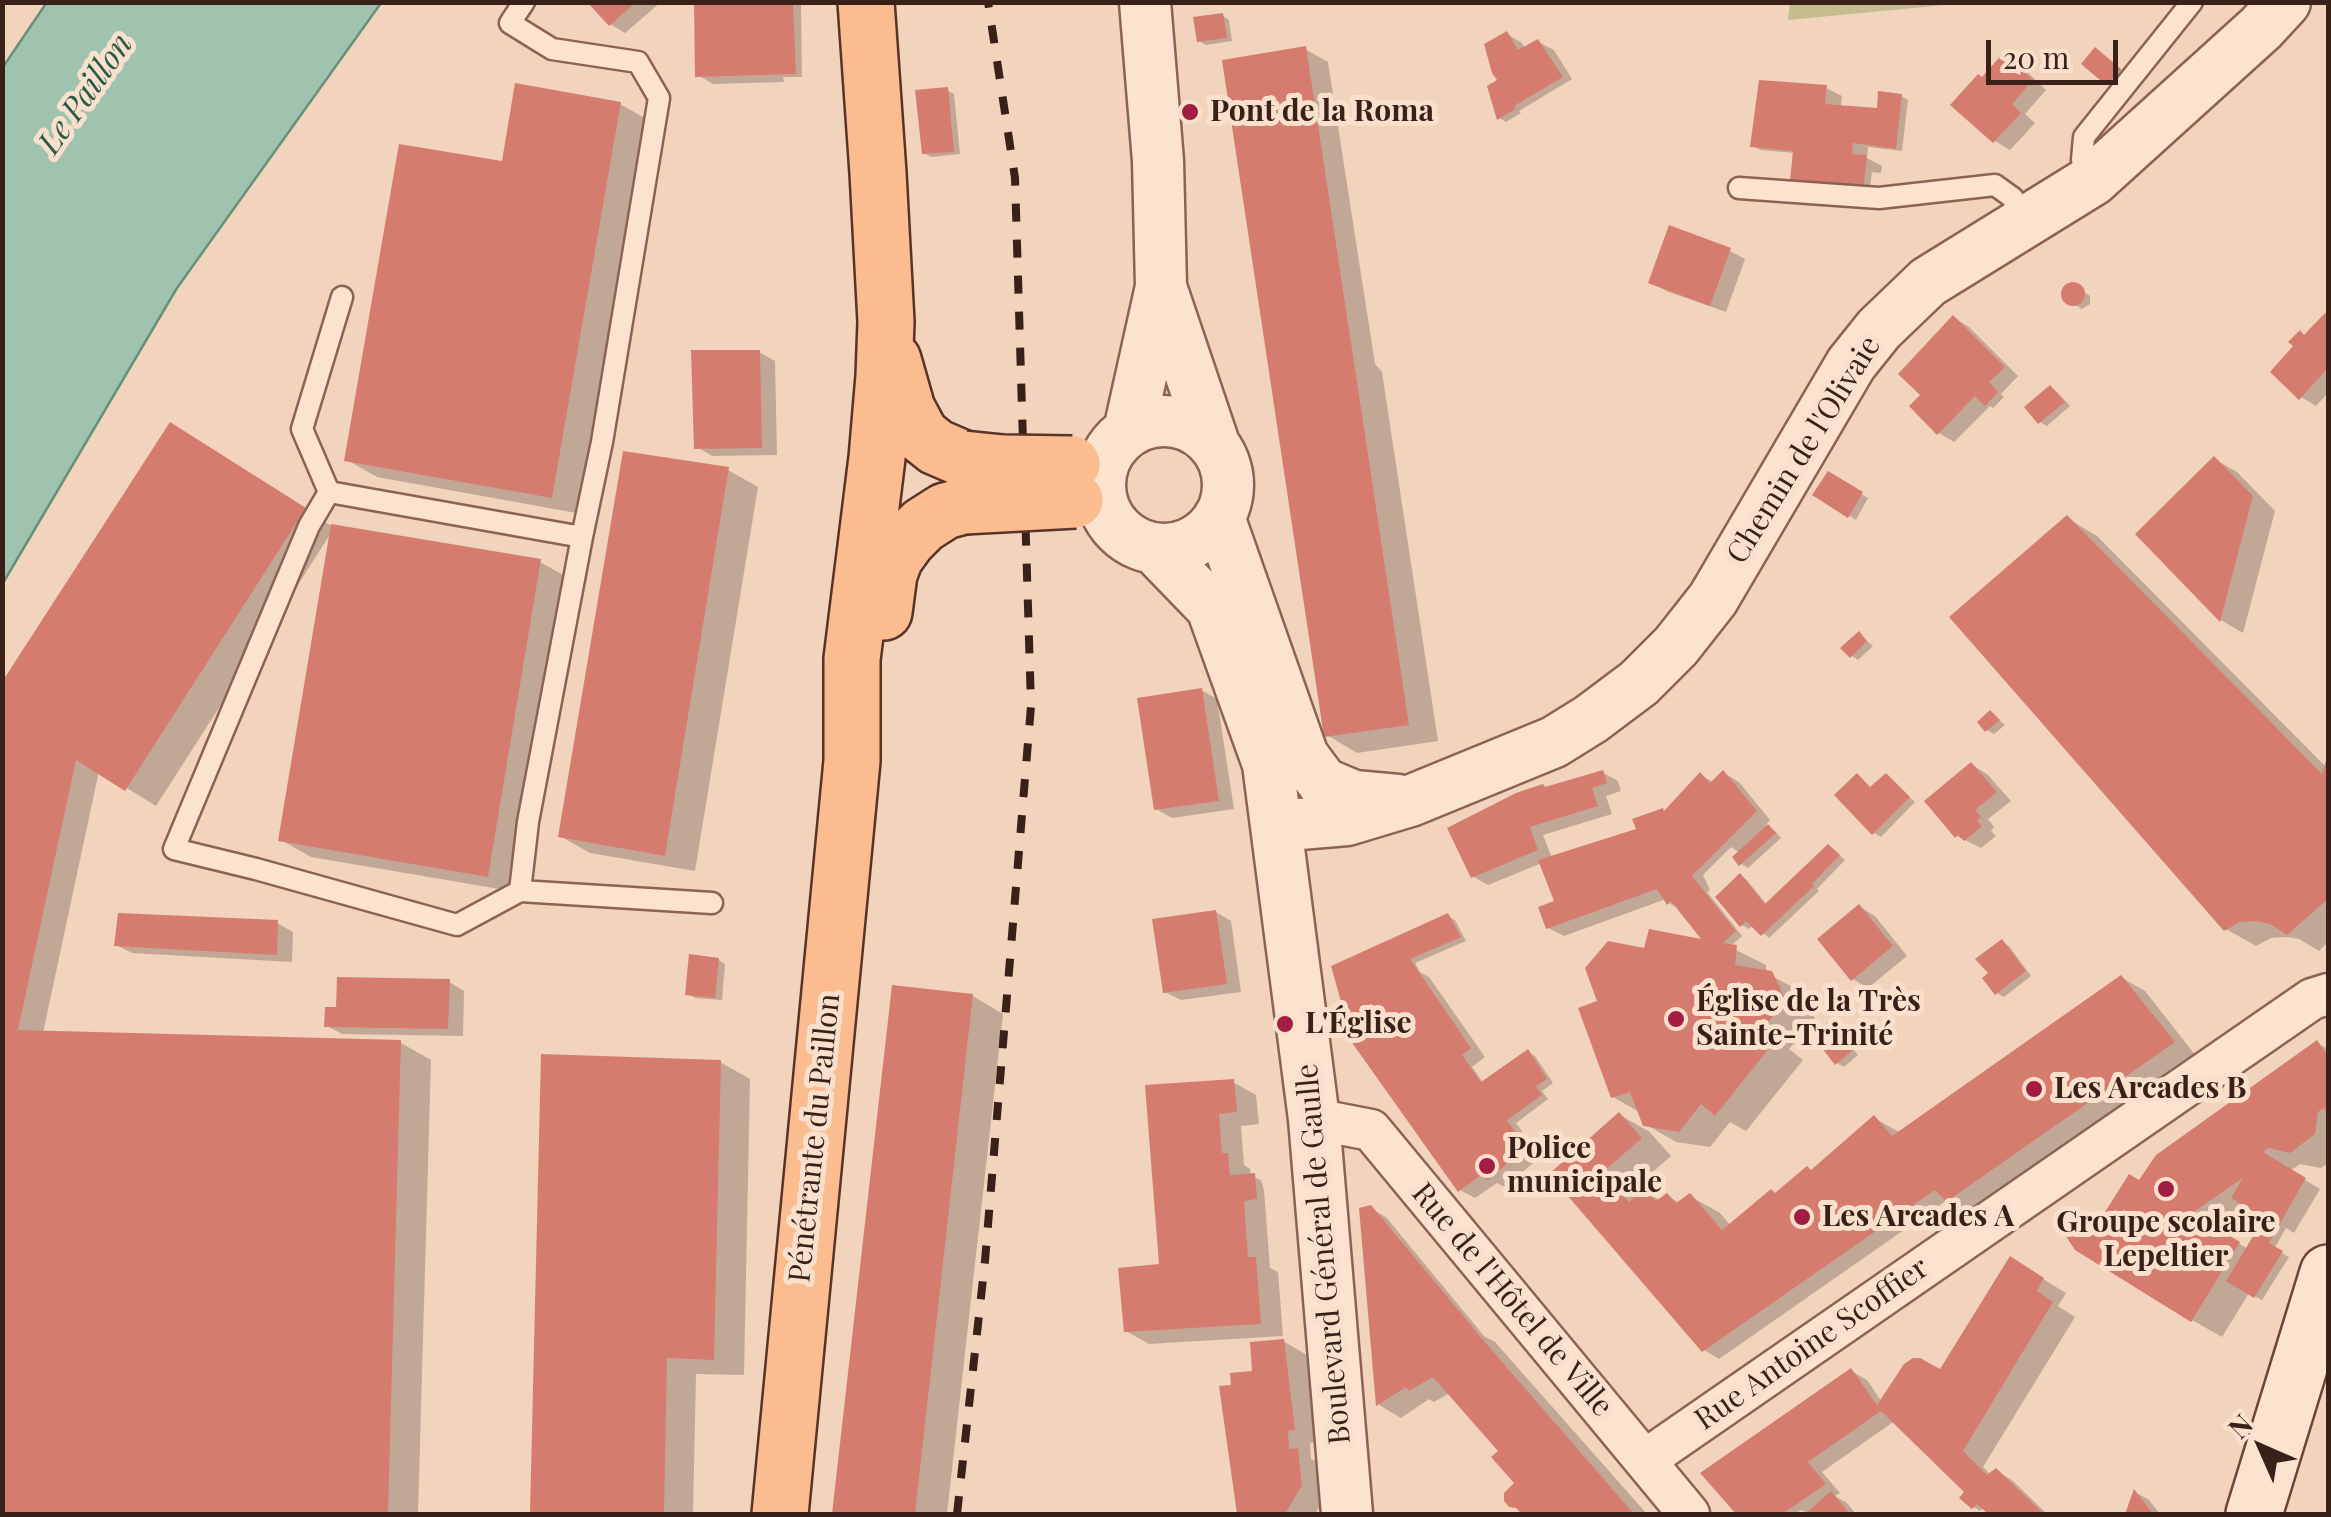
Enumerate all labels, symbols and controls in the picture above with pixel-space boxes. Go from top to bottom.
scale bar [1991,20,2124,82]
water label: Le Paillon [31,26,141,162]
text: 20 m [2003,37,2069,77]
place label: Pont de la Roma [1210,94,1434,130]
marker: Pont de la Roma [1179,101,1201,123]
street label: Chemin de l'Olivaie [1720,330,1888,570]
place label: Église de la Très Sainte-Trinité [1696,984,1921,1054]
street label: Pénétrante du Paillon [782,992,848,1284]
place label: L'Église [1305,1006,1412,1042]
marker: Église de la Très Sainte-Trinité [1665,1008,1687,1030]
marker: L'Église [1274,1013,1296,1035]
street label: Boulevard Général de Gaulle [1289,1062,1359,1446]
place label: Les Arcades B [2054,1071,2246,1107]
marker: Les Arcades B [2023,1078,2045,1100]
place label: Police municipale [1507,1131,1662,1202]
marker: Police municipale [1476,1155,1498,1177]
street label: Rue de l'Hôtel de Ville [1404,1176,1620,1424]
marker: Groupe scolaire Lepeltier [2155,1178,2177,1200]
place label: Les Arcades A [1822,1199,2014,1235]
place label: Groupe scolaire Lepeltier [2056,1205,2276,1276]
marker: Les Arcades A [1791,1206,1813,1228]
street label: Rue Antoine Scoffier [1688,1250,1936,1438]
north arrow [2211,1397,2311,1497]
text: N [2219,1405,2260,1446]

